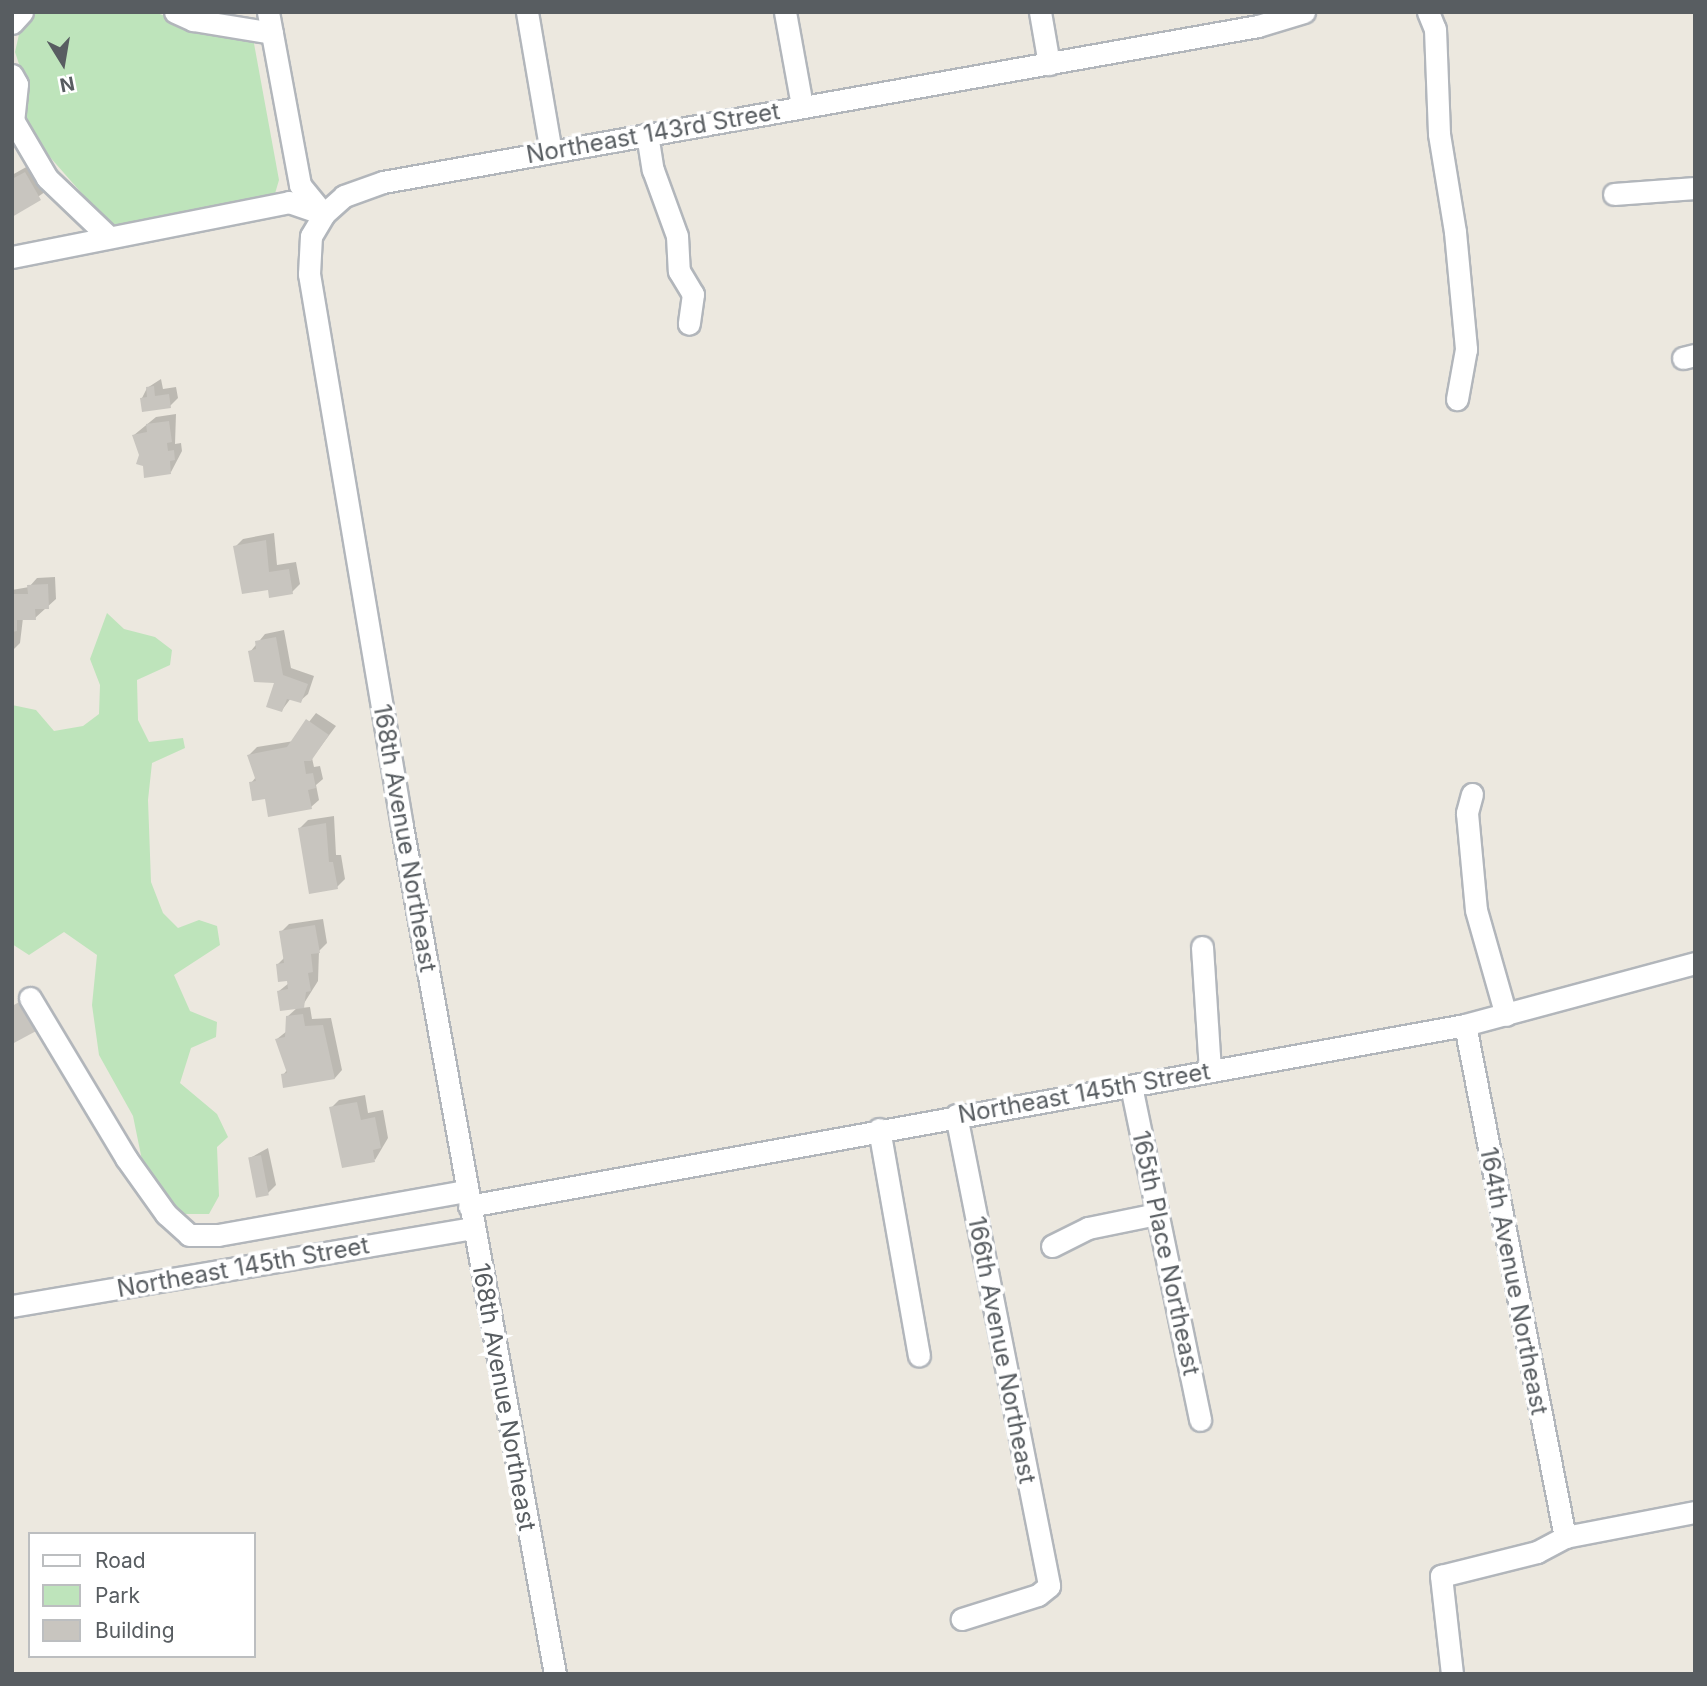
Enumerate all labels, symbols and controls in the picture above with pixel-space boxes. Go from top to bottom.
north arrow [28,28,98,98]
text: N [58,71,76,97]
street label: Northeast 143rd Street [524,97,782,169]
street label: 168th Avenue Northeast [367,702,443,974]
street label: Northeast 145th Street [956,1057,1212,1129]
street label: 165th Place Northeast [1126,1128,1206,1378]
street label: 164th Avenue Northeast [1474,1145,1554,1417]
street label: 166th Avenue Northeast [962,1214,1042,1486]
street label: Northeast 145th Street [115,1231,371,1303]
street label: 168th Avenue Northeast [466,1261,542,1533]
legend [28,1532,256,1658]
text: Road [95,1548,146,1573]
text: Park [95,1583,140,1608]
text: Building [95,1618,175,1643]

